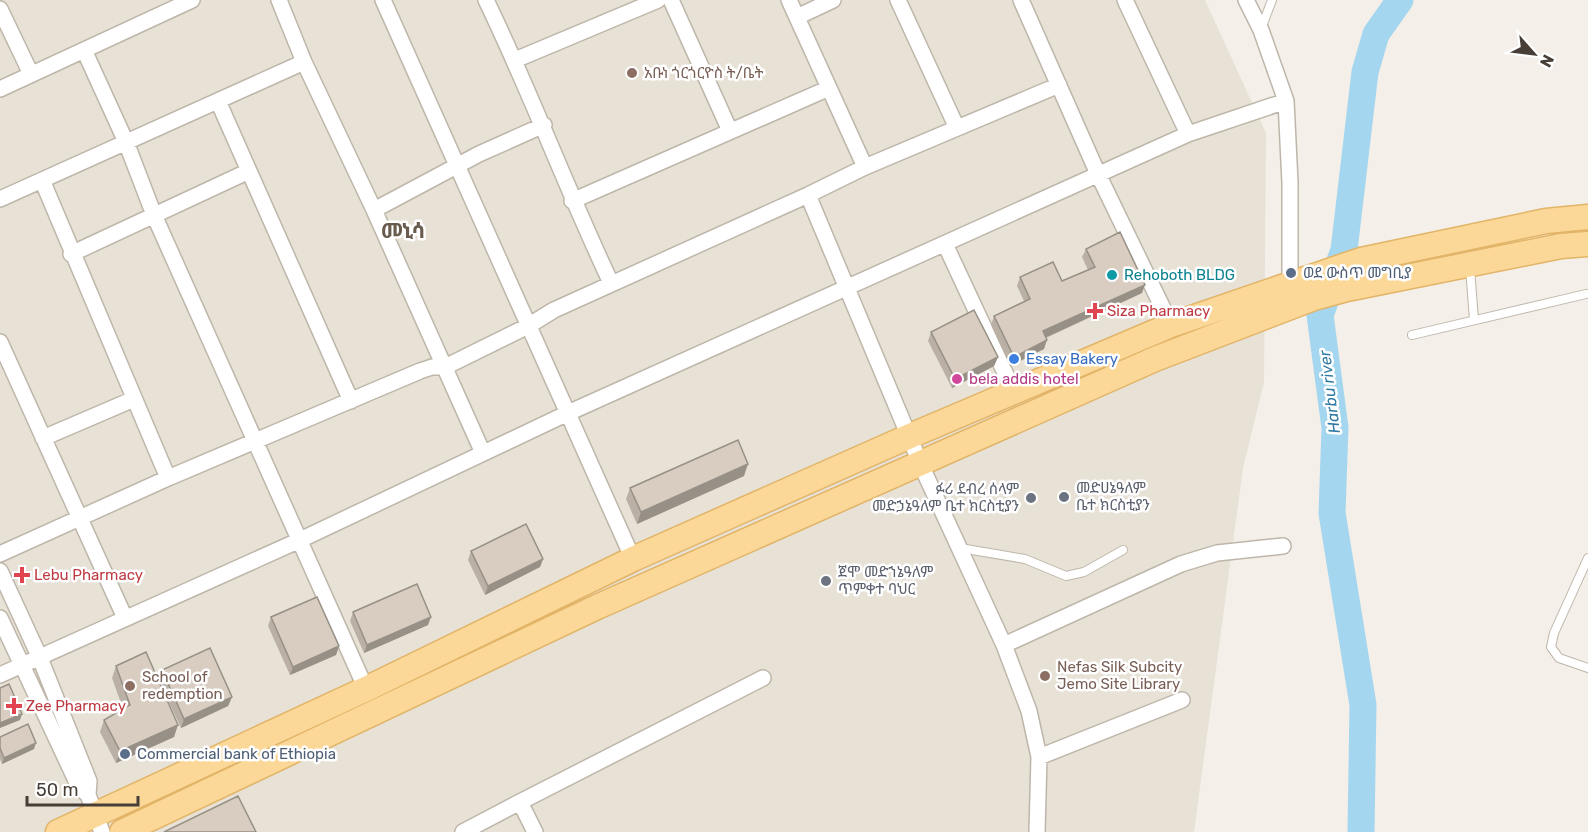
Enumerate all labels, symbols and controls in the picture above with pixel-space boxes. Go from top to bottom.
north arrow [1504,24,1564,84]
text: N [1536,51,1558,70]
place label: አቡነ ጎርጎርዮስ ት/ቤት [644,64,763,82]
marker: አቡነ ጎርጎርዮስ ት/ቤት [625,66,639,80]
district label: መኒሳ [381,218,425,243]
place label: ወደ ውስጥ መግቢያ [1303,264,1411,282]
place label: Rehoboth BLDG [1124,266,1235,284]
marker: ወደ ውስጥ መግቢያ [1284,266,1298,280]
marker: Rehoboth BLDG [1105,268,1119,282]
place label: Siza Pharmacy [1107,302,1210,320]
marker: Siza Pharmacy [1088,304,1102,318]
water label: Harbu river [1315,348,1344,435]
place label: Essay Bakery [1026,350,1118,368]
marker: Essay Bakery [1007,352,1021,366]
place label: bela addis hotel [969,370,1079,388]
marker: bela addis hotel [950,372,964,386]
place label: መድሀኔዓለም ቤተ ክርስቲያን [1076,479,1150,514]
place label: ፉሪ ደብረ ሰላም መድኃኔዓለም ቤተ ክርስቲያን [872,480,1019,515]
marker: መድሀኔዓለም ቤተ ክርስቲያን [1057,490,1071,504]
marker: ፉሪ ደብረ ሰላም መድኃኔዓለም ቤተ ክርስቲያን [1024,491,1038,505]
place label: ጀሞ መድኀኔዓለም ጥምቀተ ባህር [838,563,933,598]
place label: Lebu Pharmacy [34,566,143,584]
marker: Lebu Pharmacy [15,568,29,582]
marker: ጀሞ መድኀኔዓለም ጥምቀተ ባህር [819,574,833,588]
place label: Nefas Silk Subcity Jemo Site Library [1057,658,1182,693]
place label: School of redemption [142,668,223,703]
marker: Nefas Silk Subcity Jemo Site Library [1038,669,1052,683]
marker: School of redemption [123,679,137,693]
place label: Zee Pharmacy [26,697,126,715]
marker: Zee Pharmacy [7,699,21,713]
place label: Commercial bank of Ethiopia [137,745,336,763]
marker: Commercial bank of Ethiopia [118,747,132,761]
scale bar [27,769,138,807]
text: 50 m [36,779,79,801]

